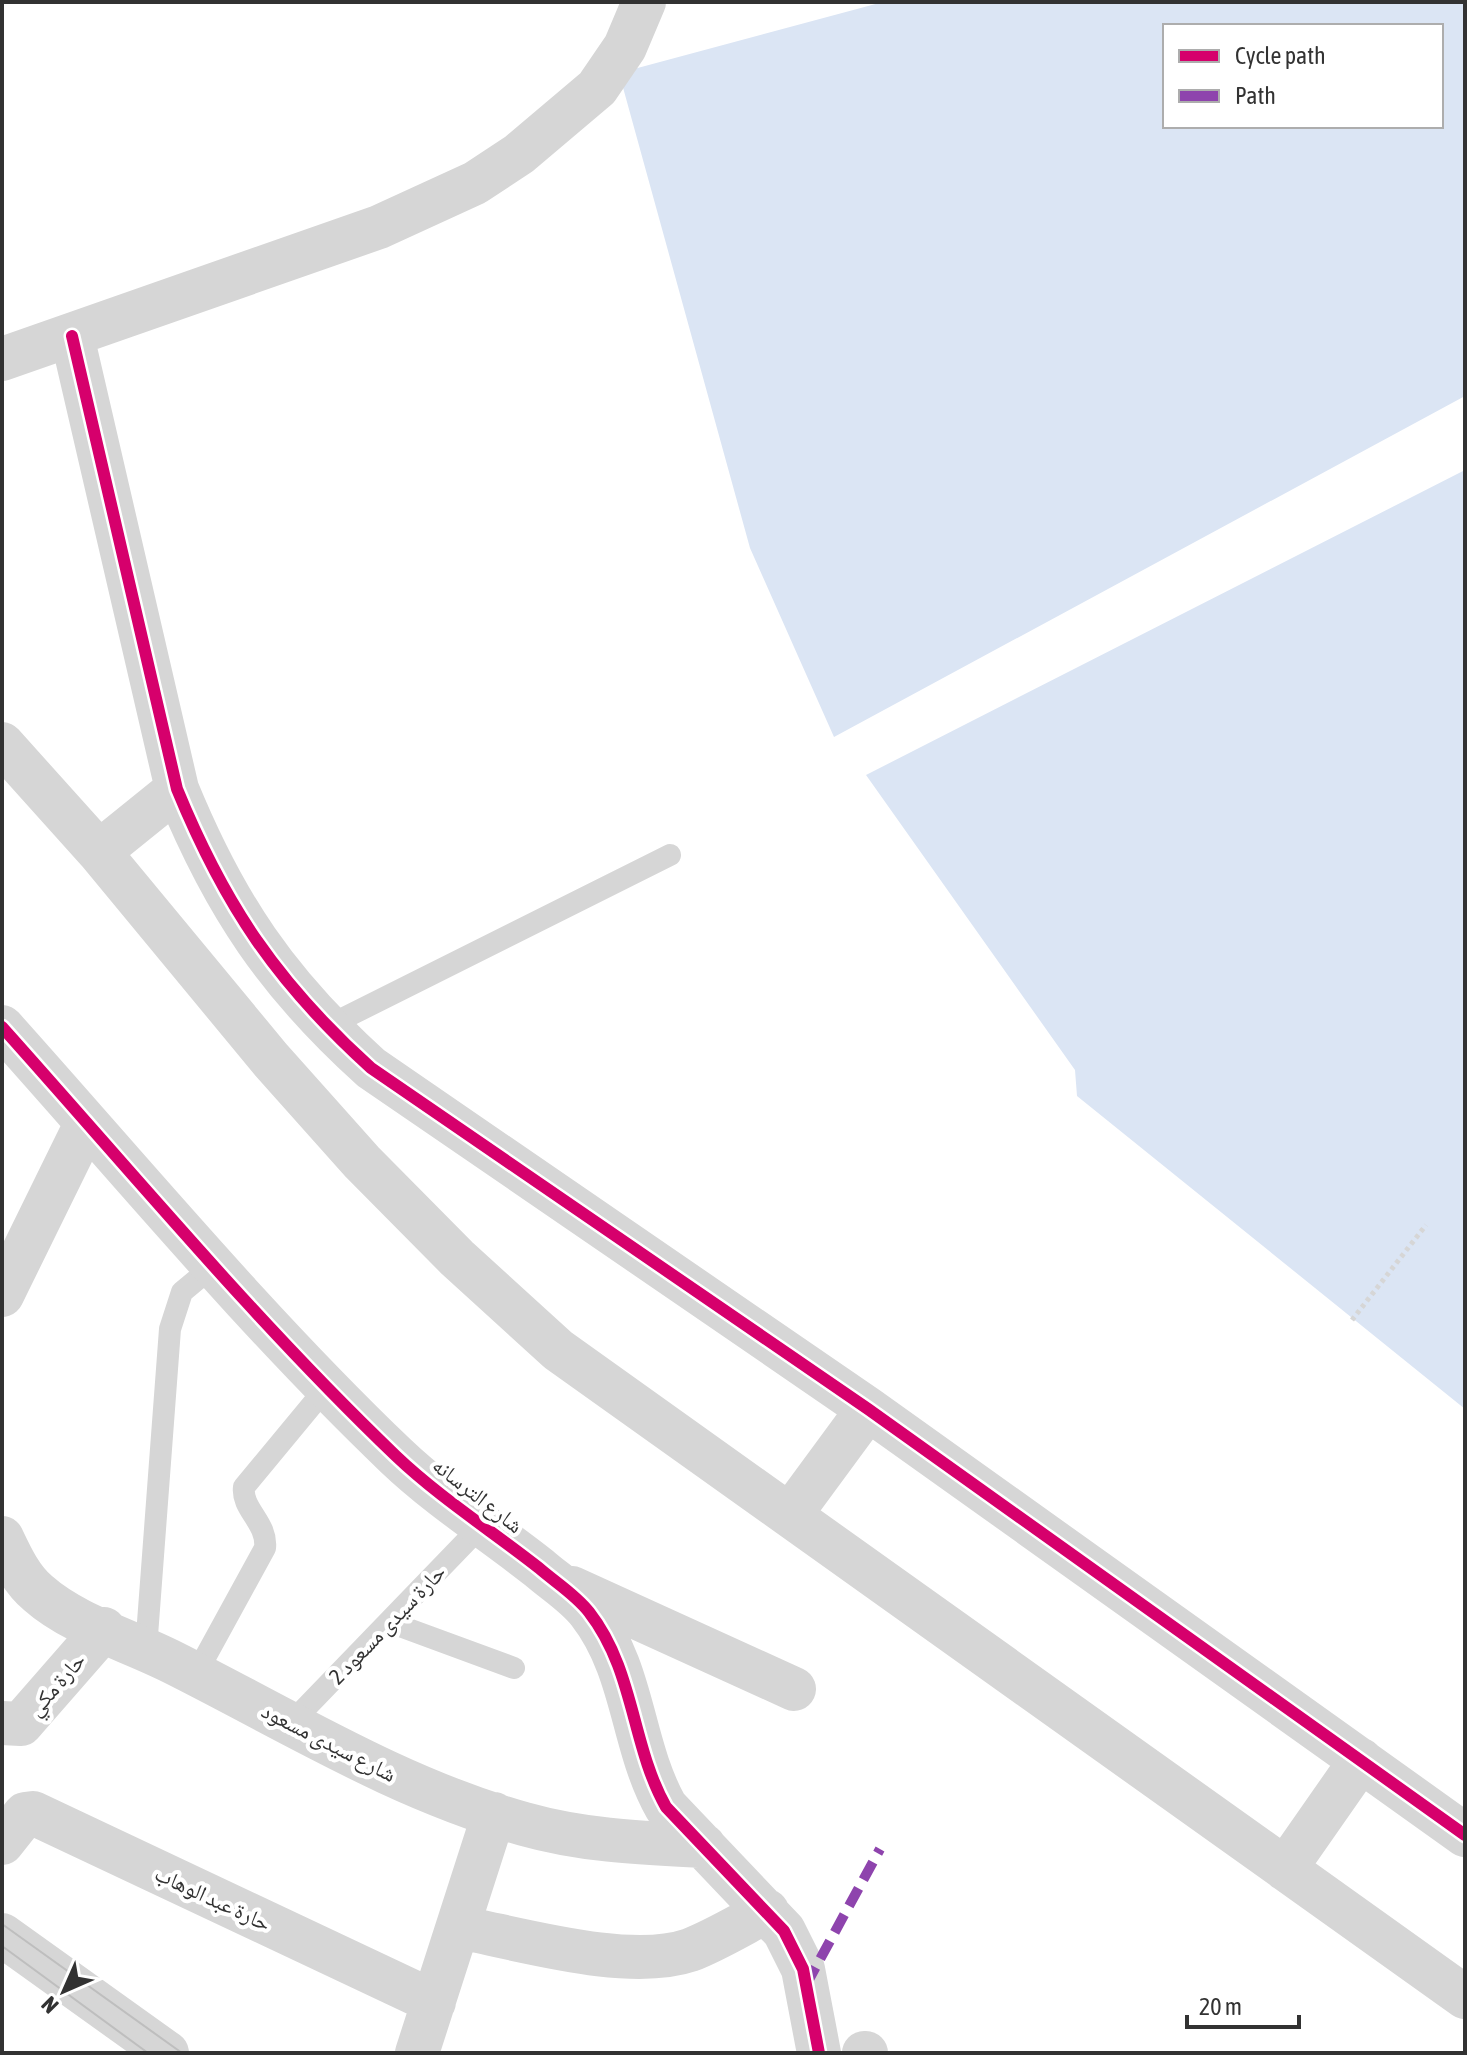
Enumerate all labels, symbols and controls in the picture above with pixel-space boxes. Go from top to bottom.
legend [1163,24,1443,128]
text: Cycle path [1235,42,1326,69]
text: Path [1235,82,1276,109]
street label: شارع الترسانه [427,1452,528,1539]
street label: حارة سيدى مسعود 2 [323,1559,451,1690]
street label: حارة مكي [21,1647,94,1724]
street label: شارع سيدى مسعود [257,1697,401,1788]
street label: حارة عبد الوهاب [151,1860,275,1936]
north arrow [24,1951,104,2031]
scale bar [1187,1979,1299,2029]
text: N [36,1991,64,2019]
text: 20 m [1199,1993,1242,2020]

